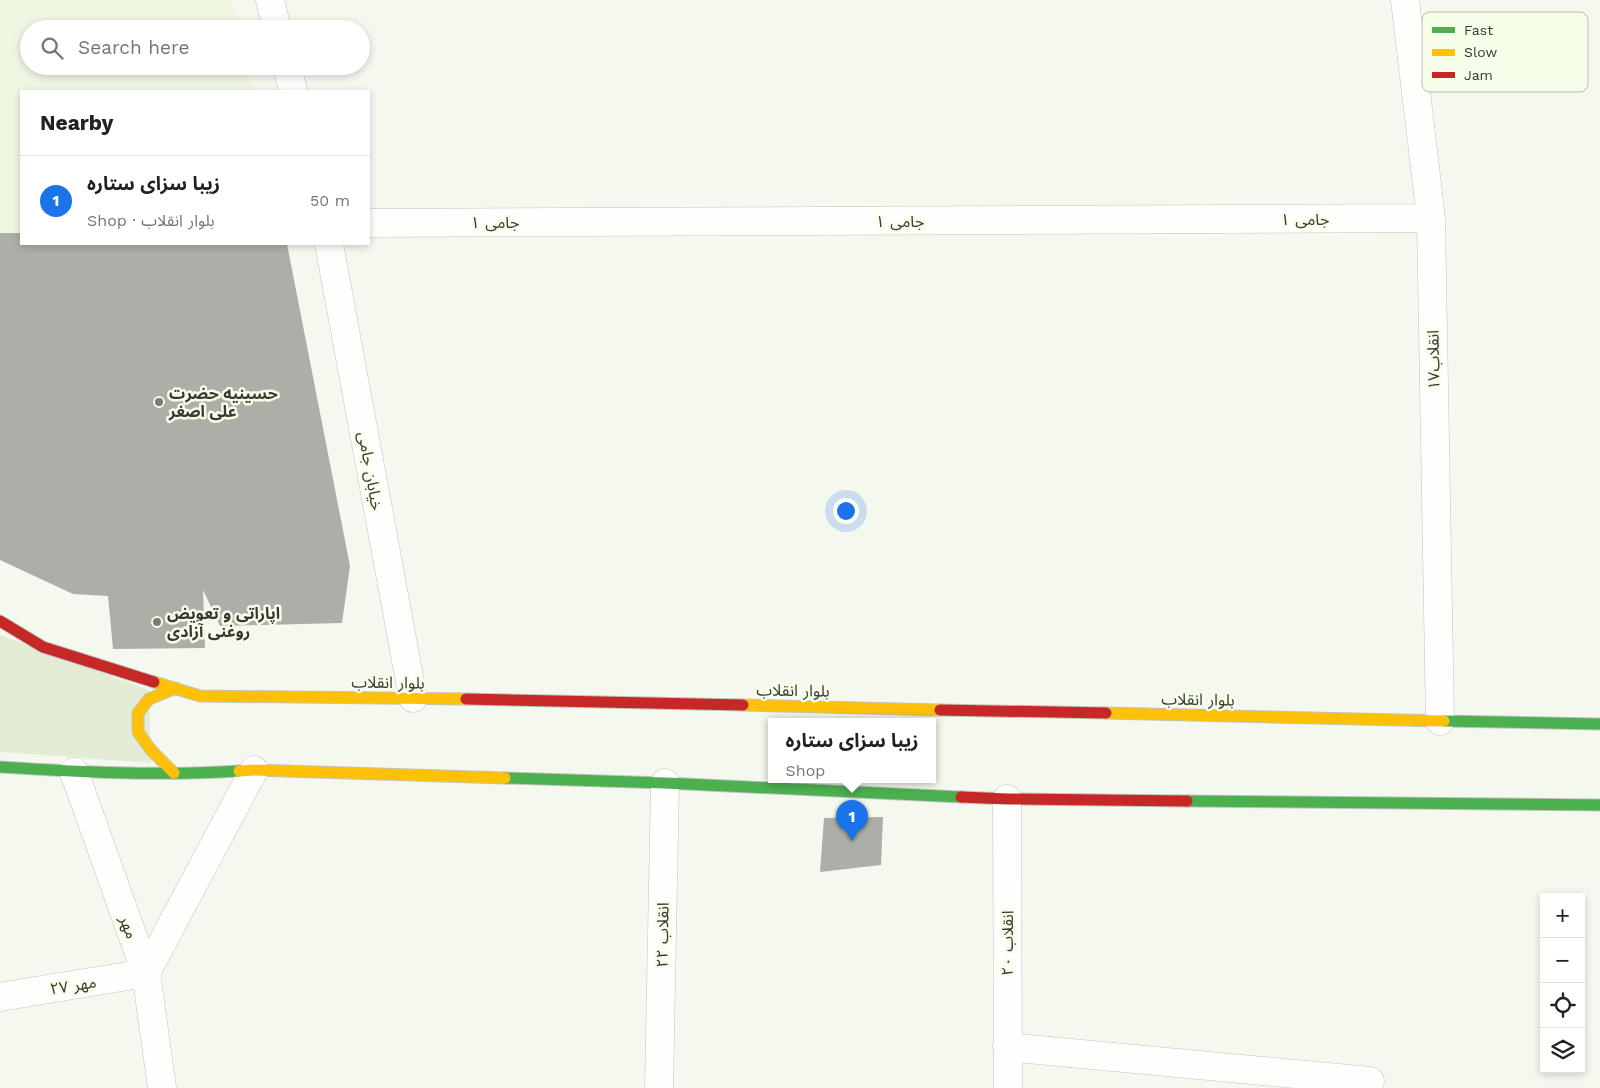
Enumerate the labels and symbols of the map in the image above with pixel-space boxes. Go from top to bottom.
legend [1422,12,1588,92]
text: Fast [1464,22,1493,38]
text: Slow [1464,44,1497,60]
text: Jam [1464,67,1493,83]
street label: جامی ۱ [1281,210,1329,229]
street label: جامی ۱ [876,212,924,231]
street label: جامی ۱ [471,213,519,232]
street label: انقلاب۱۷ [1423,330,1444,390]
place label: حسینیه حضرت علی اصغر [168,384,278,421]
marker: حسینیه حضرت علی اصغر [153,396,165,408]
street label: خیابان جامی [354,430,387,512]
your location [833,498,859,524]
place label: اپاراتی و تعویض روغنی آزادی [167,604,280,641]
marker: اپاراتی و تعویض روغنی آزادی [151,616,163,628]
street label: بلوار انقلاب [351,672,425,693]
street label: بلوار انقلاب [756,680,830,701]
street label: بلوار انقلاب [1161,689,1235,710]
pin: 1 [836,800,868,841]
street label: انقلاب ۲۲ [652,902,673,968]
street label: انقلاب ۲۰ [998,910,1017,976]
street label: مهر [115,912,141,941]
street label: مهر ۲۷ [49,972,98,999]

